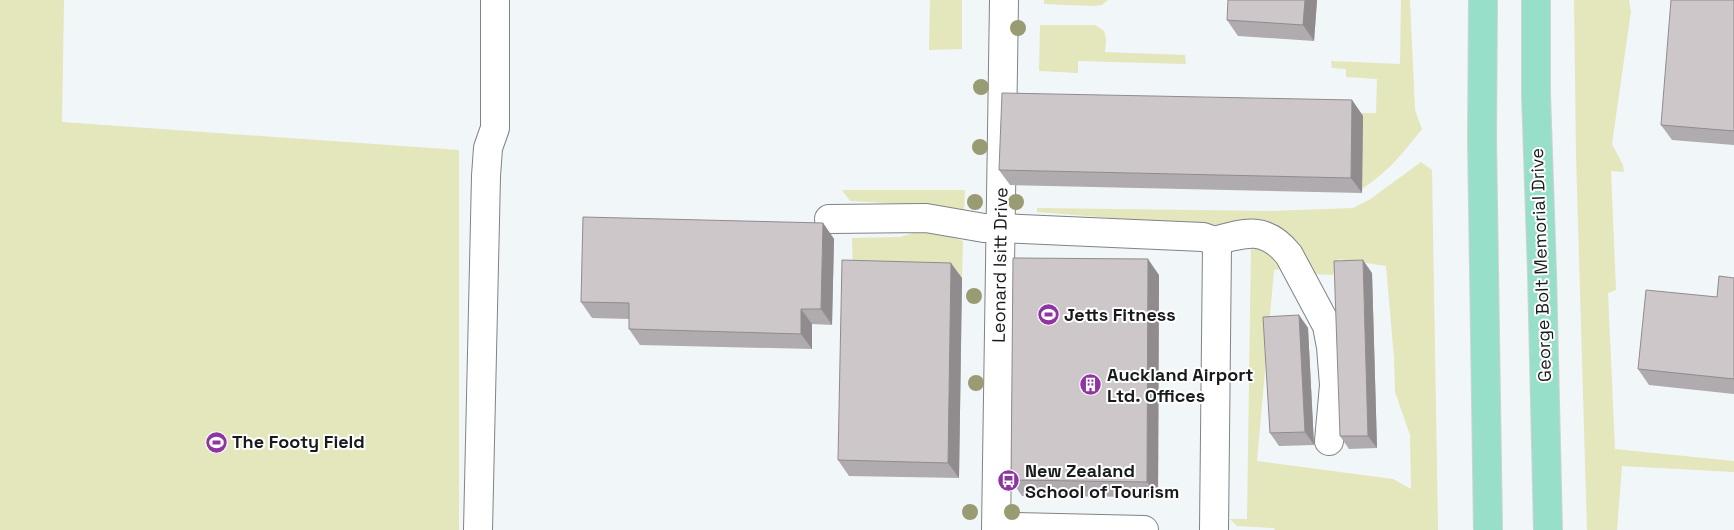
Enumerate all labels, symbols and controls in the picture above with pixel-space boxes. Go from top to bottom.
street label: George Bolt Memorial Drive [1525,148,1556,382]
street label: Leonard Isitt Drive [987,187,1012,343]
sports icon: Jetts Fitness [1036,303,1060,327]
place label: Jetts Fitness [1064,303,1176,326]
place label: Auckland Airport Ltd. Offices [1107,363,1253,407]
building icon: Auckland Airport Ltd. Offices [1079,373,1103,397]
sports icon: The Footy Field [204,430,228,454]
place label: The Footy Field [232,430,365,453]
place label: New Zealand School of Tourism [1025,459,1179,503]
bus stop icon: New Zealand School of Tourism [997,469,1021,493]

